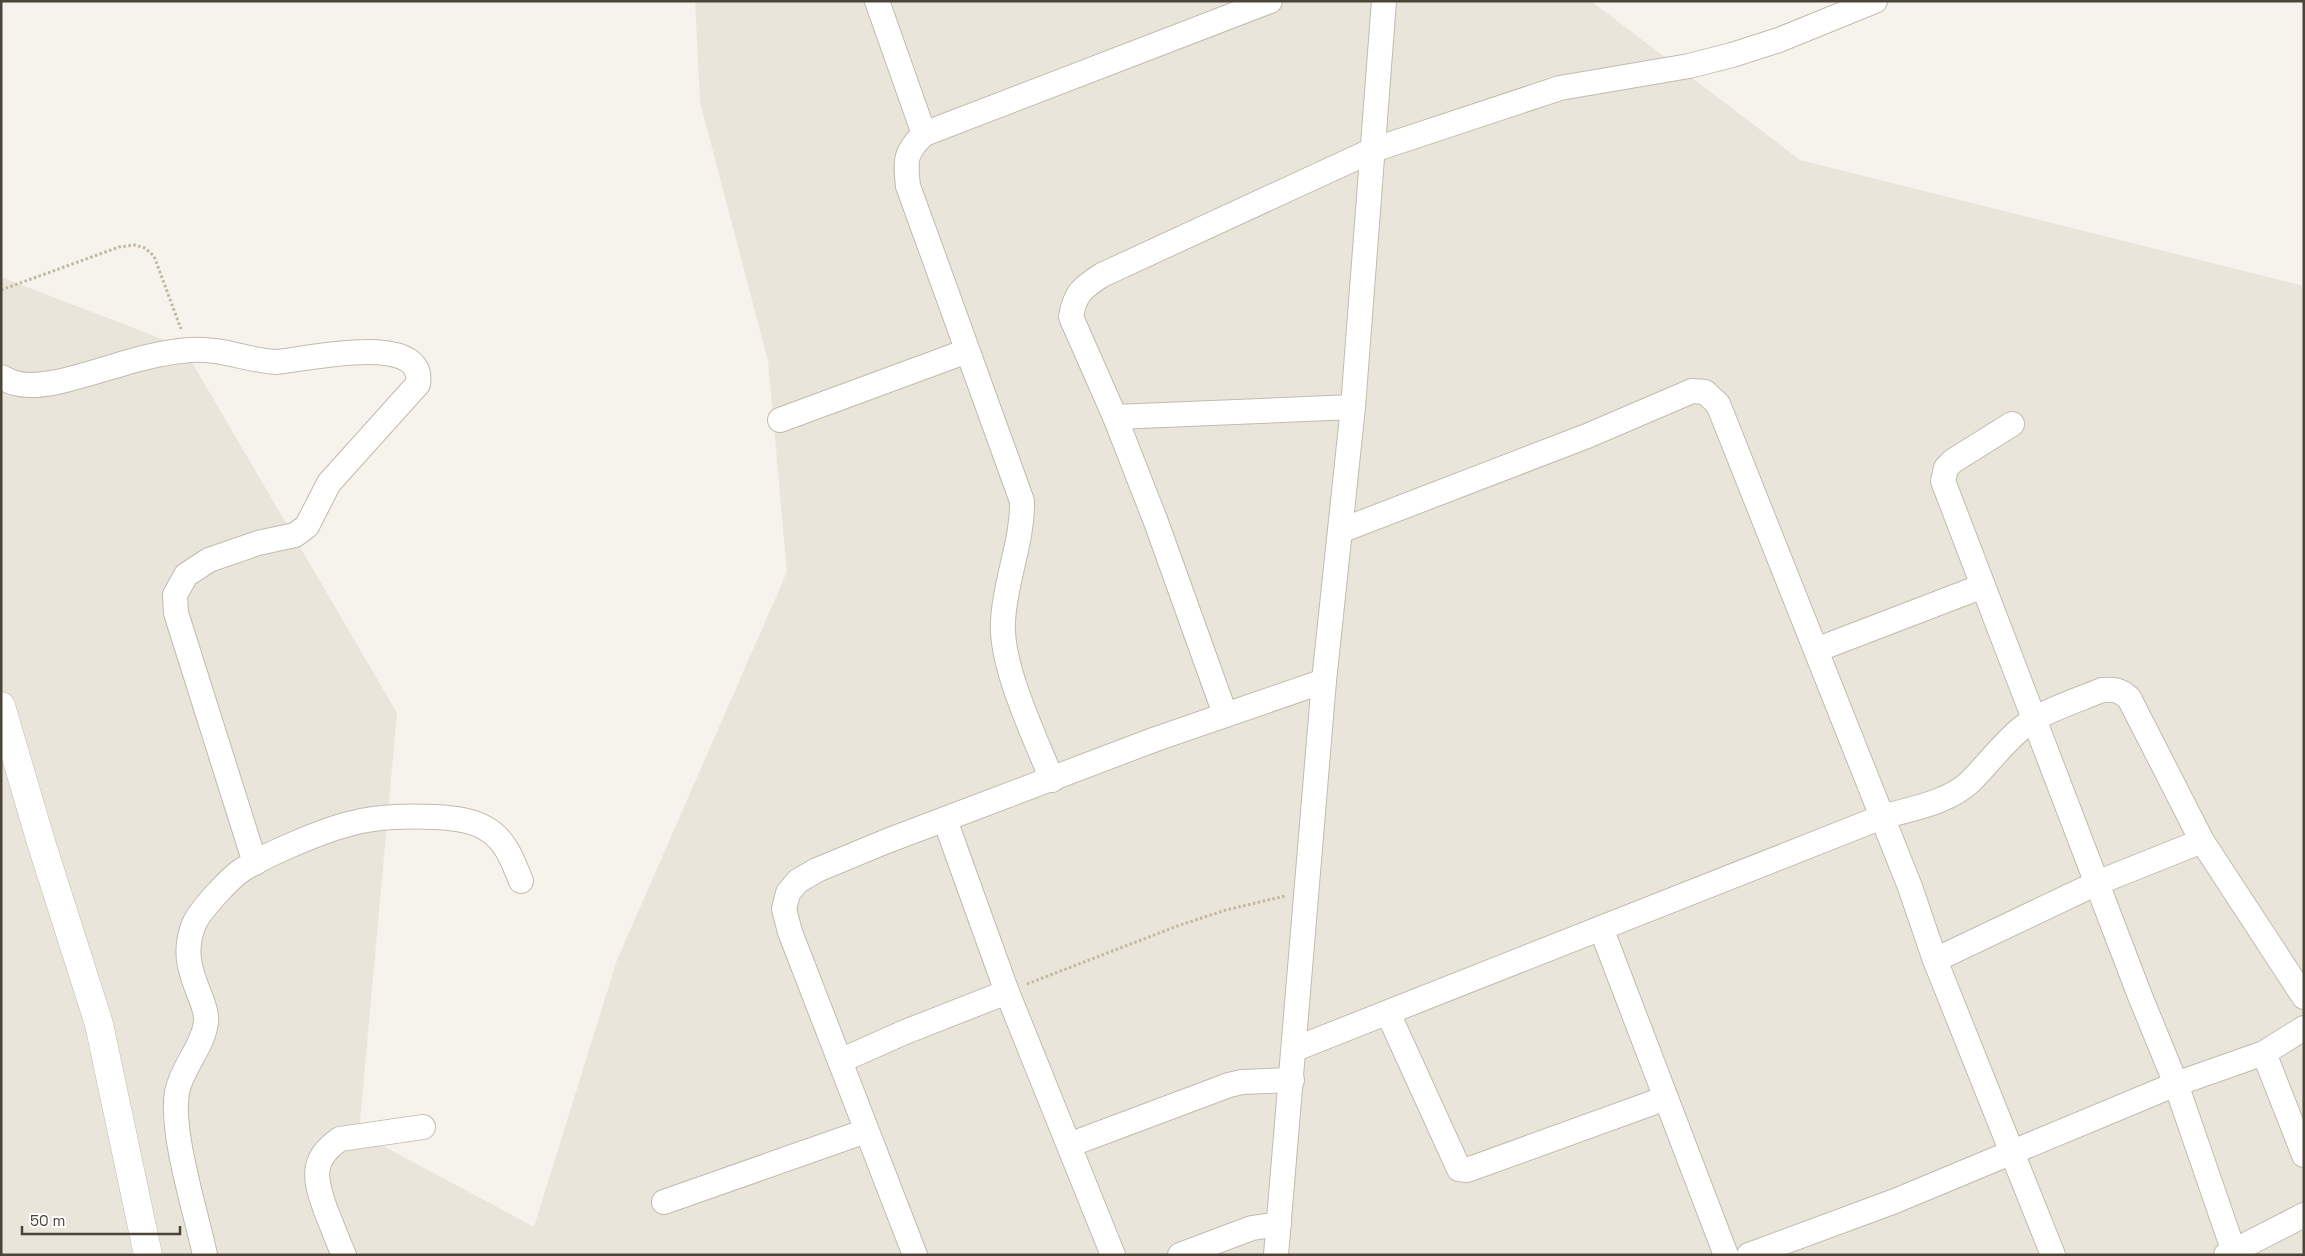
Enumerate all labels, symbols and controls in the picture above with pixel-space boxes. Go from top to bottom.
scale bar [22,1204,180,1236]
text: 50 m [30,1211,65,1230]

